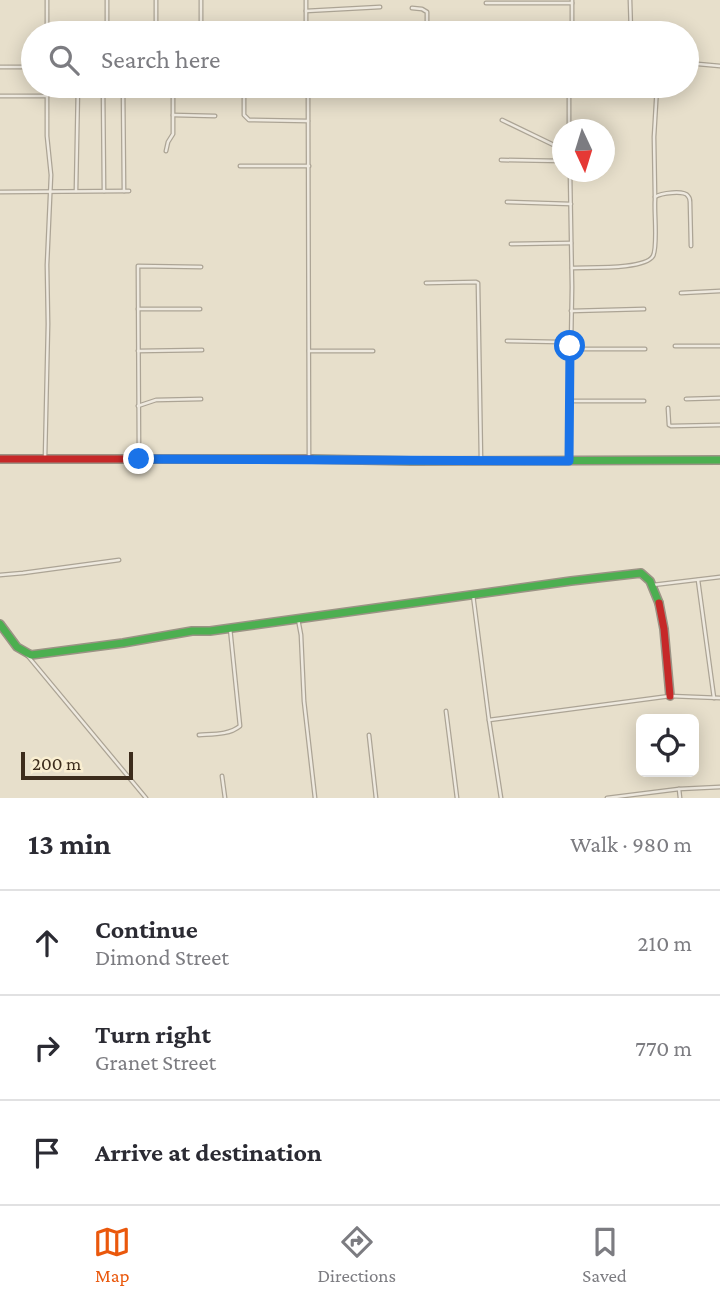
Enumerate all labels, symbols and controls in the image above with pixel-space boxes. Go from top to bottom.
search box [21,21,699,98]
icon: search [45,41,83,79]
text: Search here [101,45,220,74]
north arrow [552,119,615,182]
route start [554,330,585,361]
route end [123,443,154,474]
map controls [636,714,699,777]
button: locate [636,714,699,777]
scale bar [21,749,133,781]
text: 200 m [32,753,81,774]
text: 13 min [28,827,111,860]
text: Walk · 980 m [570,831,692,857]
text: Continue [95,915,198,944]
icon: ahead [28,924,66,962]
text: 210 m [638,930,692,956]
text: Dimond Street [95,944,229,970]
text: Turn right [95,1020,211,1049]
icon: right [28,1029,66,1067]
text: 770 m [635,1035,692,1061]
text: Granet Street [95,1049,216,1075]
icon: arrive [28,1134,66,1172]
text: Arrive at destination [95,1138,322,1167]
tab: Map [93,1223,131,1286]
tab: Directions [317,1223,396,1286]
tab: Saved [582,1223,627,1286]

